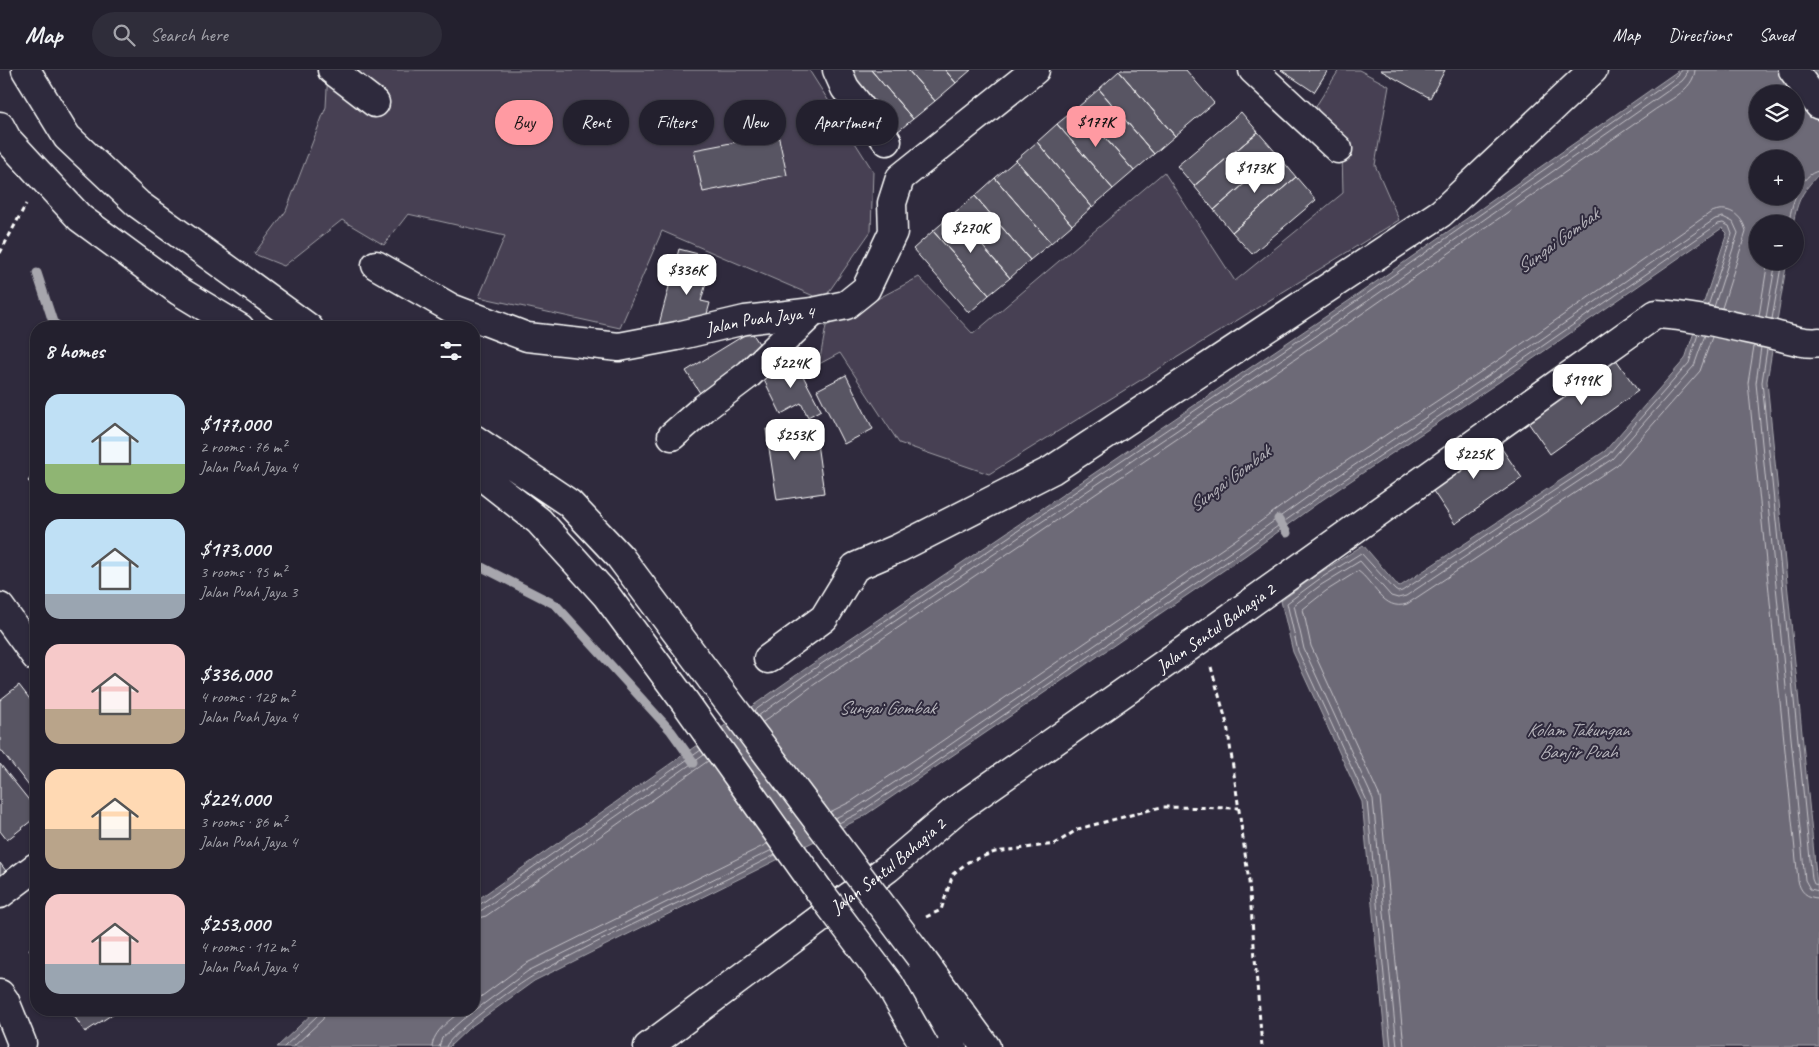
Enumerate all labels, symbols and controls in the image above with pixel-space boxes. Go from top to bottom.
search box [92,12,442,57]
text: Map [25,20,62,50]
icon: search [110,21,138,49]
text: Search here [150,23,228,47]
text: Map [1613,24,1640,46]
text: Directions [1668,24,1731,46]
text: Saved [1759,24,1794,46]
map controls [1749,85,1804,270]
button: layers [1749,85,1804,140]
chip: Buy [495,100,553,145]
chip: Rent [563,100,629,145]
chip: Filters [639,100,714,145]
chip: New [724,100,786,145]
chip: Apartment [796,100,898,145]
pin: $177K [1061,106,1131,148]
text: $177K [1078,112,1114,132]
button: + [1749,150,1804,205]
pin: $173K [1220,152,1290,194]
text: $173K [1237,158,1273,178]
water label: Sungai Gombak [1512,201,1606,279]
pin: $270K [936,212,1006,254]
button: − [1749,215,1804,270]
text: $270K [953,218,989,238]
pin: $336K [652,254,722,296]
text: $336K [668,260,706,280]
street label: Jalan Puah Jaya 4 [702,301,817,340]
icon: filters [437,337,465,365]
text: 8 homes [45,338,104,364]
pin: $224K [756,346,826,389]
text: $224K [773,353,809,373]
pin: $199K [1547,364,1617,406]
text: $199K [1564,370,1600,390]
text: $177,000 [200,411,270,437]
icon: home [85,414,145,474]
pin: $253K [760,418,830,461]
text: $253K [777,425,813,445]
text: 2 rooms · 76 m² [200,437,286,457]
water label: Sungai Gombak [1184,438,1278,517]
pin: $225K [1439,438,1509,480]
text: $225K [1456,444,1492,464]
text: Jalan Puah Jaya 4 [200,457,297,477]
text: $173,000 [200,536,270,562]
icon: home [85,539,145,599]
text: 3 rooms · 95 m² [200,562,286,582]
street label: Jalan Sentul Bahagia 2 [1151,577,1281,678]
text: Jalan Puah Jaya 3 [200,582,297,602]
text: $336,000 [200,661,271,687]
icon: home [85,664,145,724]
text: 4 rooms · 128 m² [200,687,294,707]
water label: Sungai Gombak [839,696,938,720]
text: Jalan Puah Jaya 4 [200,707,297,727]
water label: Kolam Takungan Banjir Puah [1527,718,1632,764]
text: $224,000 [200,786,270,812]
icon: home [85,789,145,849]
text: 3 rooms · 86 m² [200,812,286,832]
street label: Jalan Sentul Bahagia 2 [826,812,951,918]
text: Jalan Puah Jaya 4 [200,832,297,852]
text: $253,000 [200,911,270,937]
icon: home [85,914,145,974]
text: 4 rooms · 112 m² [200,937,294,957]
text: Jalan Puah Jaya 4 [200,957,297,977]

